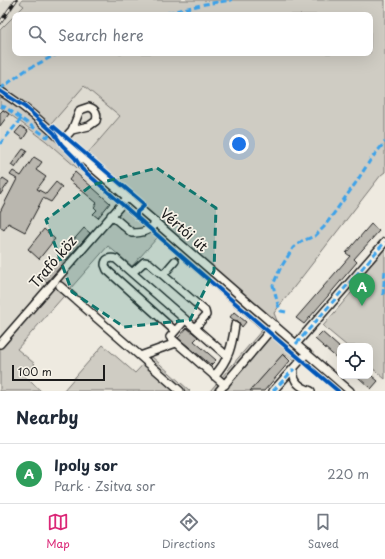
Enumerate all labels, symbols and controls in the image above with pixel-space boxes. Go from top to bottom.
search box [12,12,373,56]
icon: search [26,23,48,45]
text: Search here [58,23,144,46]
your location [229,134,249,154]
street label: Vértói út [156,203,213,257]
street label: Trafó köz [24,231,81,292]
pin: A [349,273,375,306]
map controls [337,343,373,379]
button: locate [337,343,373,379]
scale bar [12,363,105,382]
text: 100 m [18,363,52,380]
text: Nearby [16,404,78,430]
text: Ipoly sor [54,453,118,476]
text: A [24,464,34,483]
text: 220 m [327,464,369,483]
text: Park · Zsitva sor [54,476,155,495]
tab: Map [46,511,70,552]
tab: Directions [162,511,215,552]
tab: Saved [308,511,339,552]

